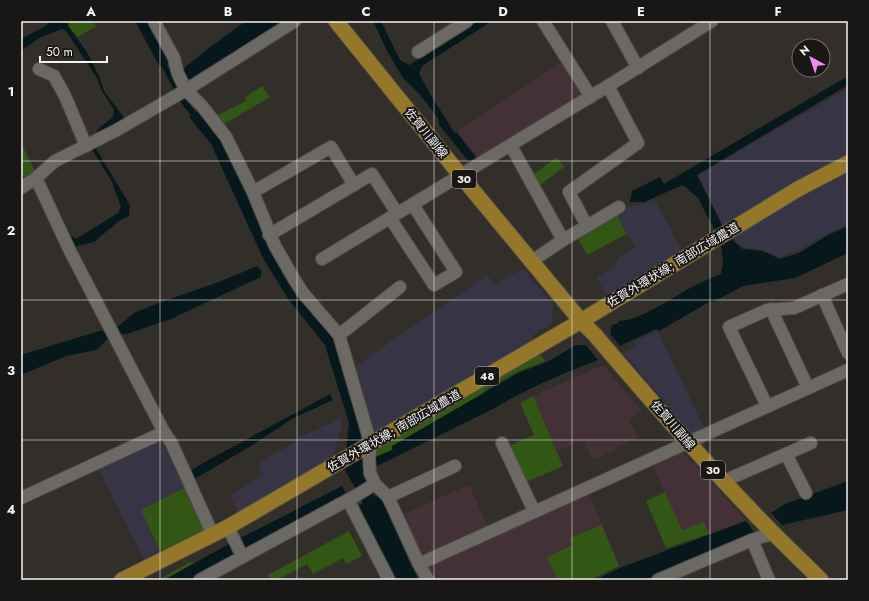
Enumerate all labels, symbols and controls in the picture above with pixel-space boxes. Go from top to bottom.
text: A [85,2,96,21]
text: B [224,2,233,21]
text: C [361,2,371,21]
text: D [498,2,508,21]
text: E [637,2,645,21]
text: F [774,2,782,21]
scale bar [40,38,107,64]
north arrow [791,38,831,78]
text: N [796,41,813,59]
text: 50 m [46,43,73,61]
text: 1 [8,82,14,101]
street label: 佐賀川副線 [400,104,452,162]
road number: 30 [452,170,476,188]
street label: 佐賀外環状線; 南部広域農道 [603,218,743,312]
text: 2 [7,221,15,240]
text: 3 [7,361,15,380]
road number: 48 [475,367,499,385]
street label: 佐賀外環状線; 南部広域農道 [324,385,464,477]
street label: 佐賀川副線 [647,396,699,454]
road number: 30 [701,461,725,479]
text: 4 [6,500,16,519]

